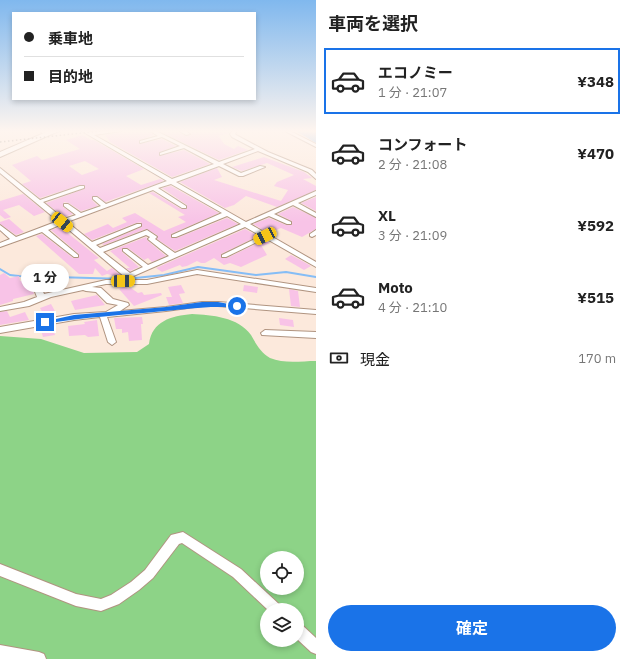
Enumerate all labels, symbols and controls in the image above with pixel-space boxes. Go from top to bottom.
text: 車両を選択 [328,12,418,35]
text: 乗車地 [48,29,93,48]
icon: car [330,63,366,99]
text: エコノミー [378,63,453,82]
text: 目的地 [48,67,93,86]
text: ¥348 [577,72,614,91]
text: 1 分 · 21:07 [378,84,447,101]
icon: car [330,135,366,171]
text: コンフォート [378,135,468,154]
text: ¥470 [577,144,614,163]
text: 2 分 · 21:08 [378,156,447,173]
text: XL [378,206,396,225]
icon: car [330,207,366,243]
car [49,210,75,234]
text: ¥592 [577,216,614,235]
car [252,225,278,247]
text: 3 分 · 21:09 [378,227,447,244]
callout: 1 分 [21,264,69,292]
text: 1 分 [33,269,57,286]
car [111,275,135,287]
text: Moto [378,278,413,297]
icon: car [330,279,366,315]
text: ¥515 [577,288,614,307]
route start [228,297,246,315]
text: 4 分 · 21:10 [378,299,447,316]
route end [36,313,54,331]
icon: cash [328,347,350,369]
text: 現金 [360,350,390,369]
text: 170 m [578,350,616,367]
map controls [260,551,304,647]
button: locate [260,551,304,595]
button: layers [260,603,304,647]
button: 確定 [328,605,616,651]

